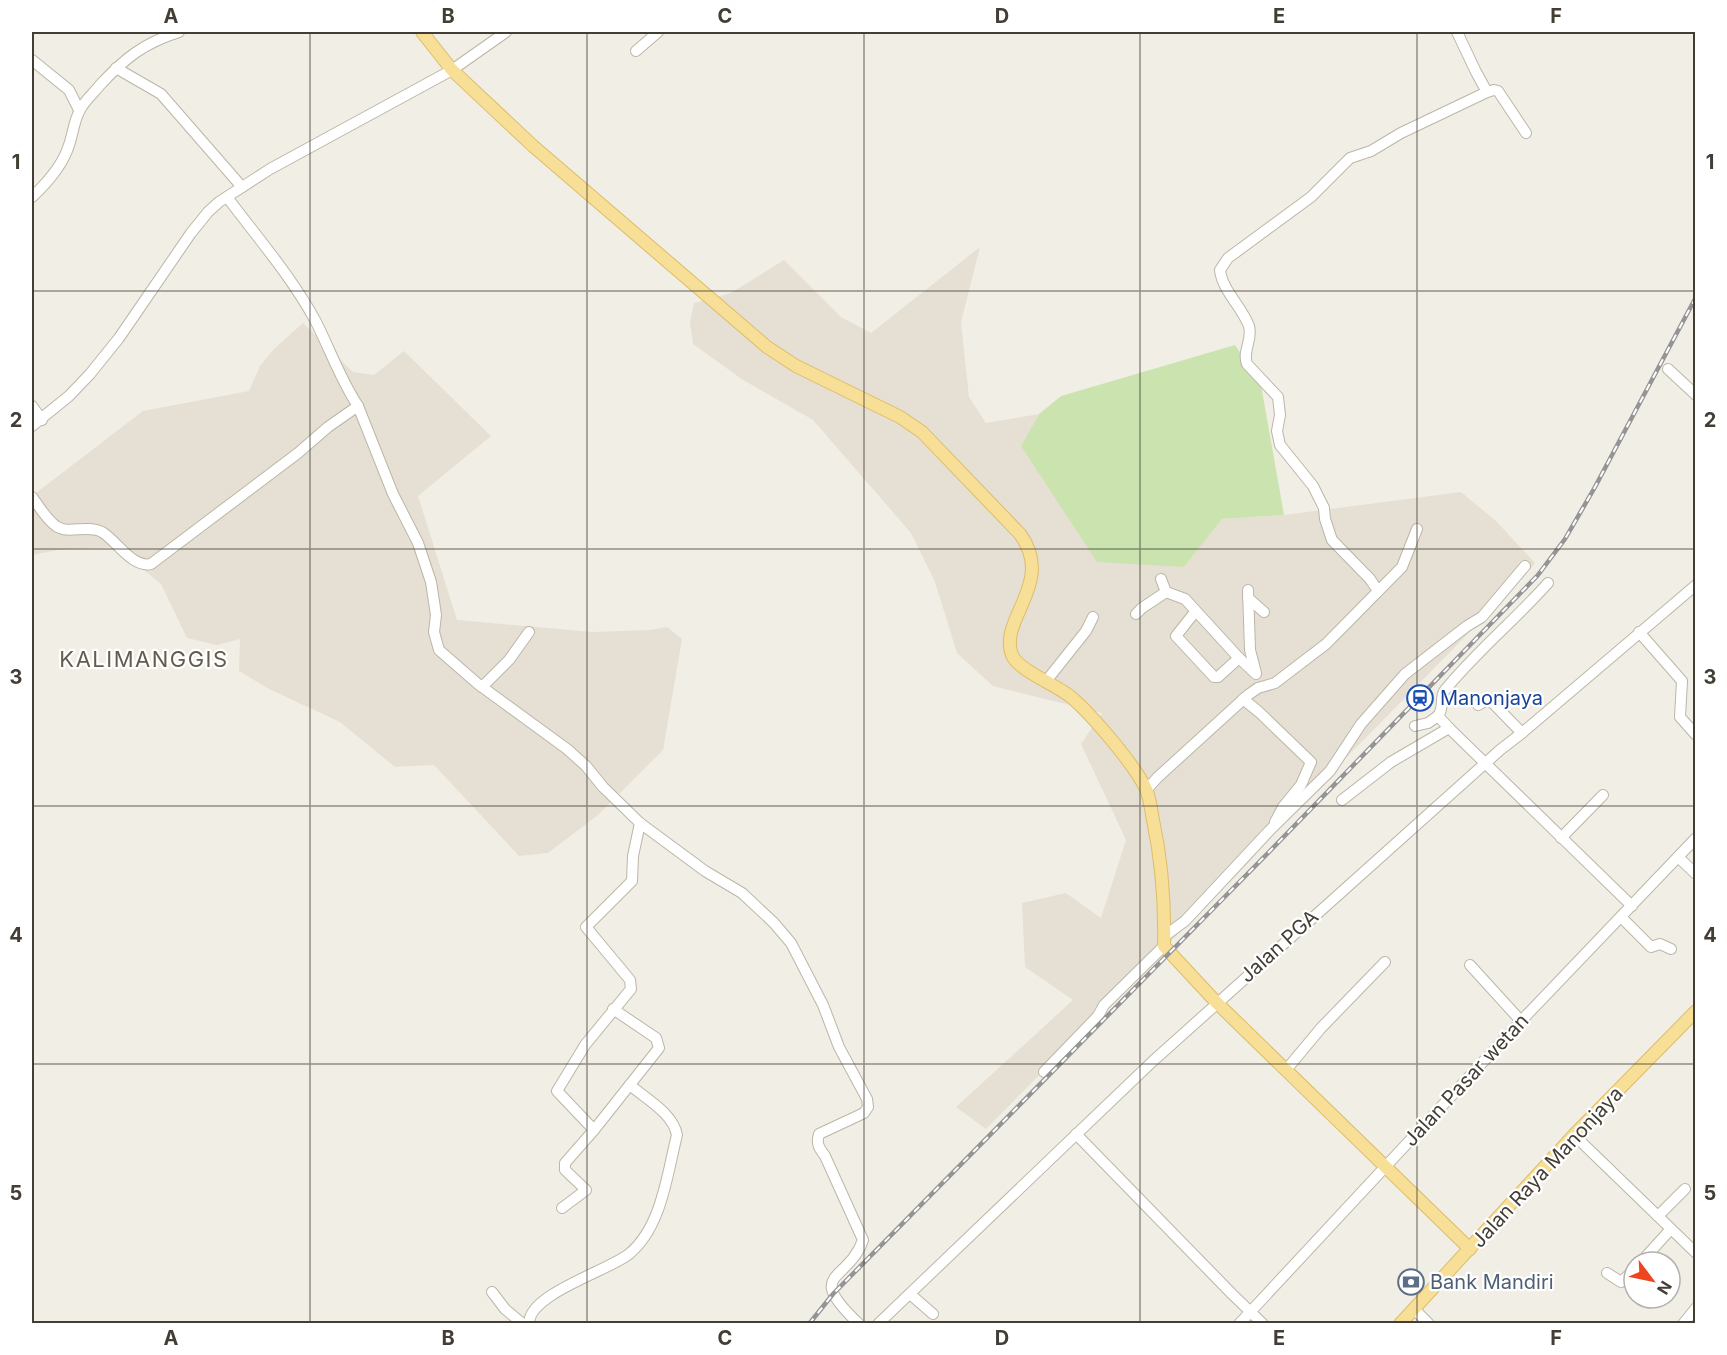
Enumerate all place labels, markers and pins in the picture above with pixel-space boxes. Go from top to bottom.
station icon: Manonjaya [1405,683,1435,713]
place label: Manonjaya [1440,686,1543,710]
bank icon: Bank Mandiri [1396,1267,1426,1297]
place label: Bank Mandiri [1430,1270,1554,1294]

